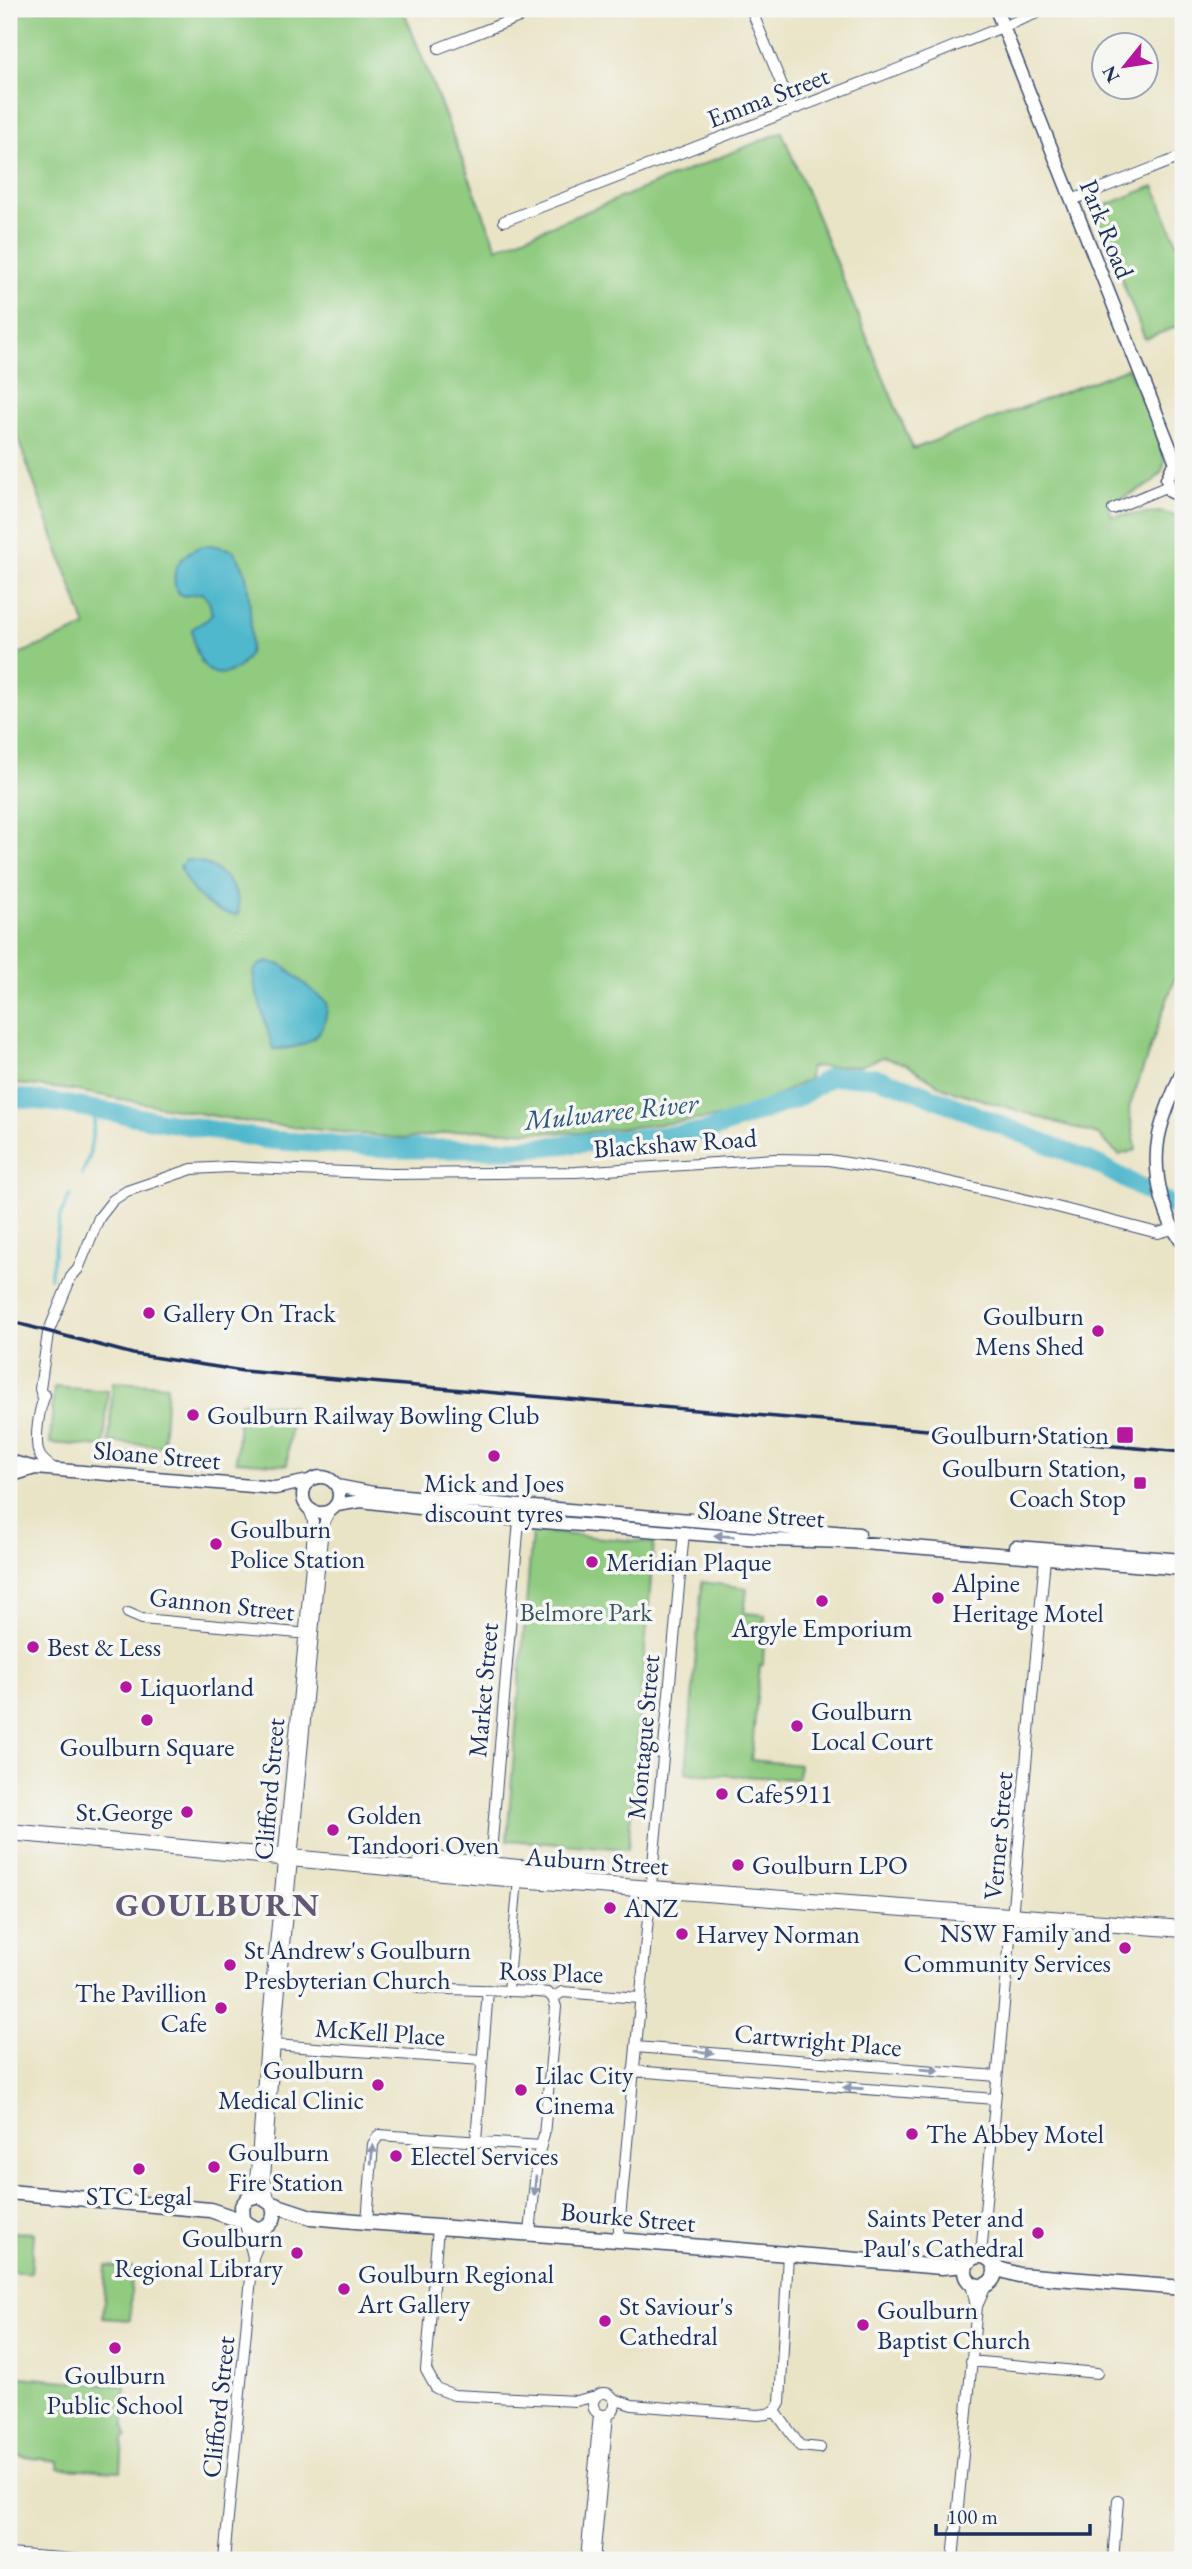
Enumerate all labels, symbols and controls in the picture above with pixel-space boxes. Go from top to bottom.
north arrow [1090,32,1160,102]
street label: Emma Street [702,58,834,136]
text: N [1096,61,1125,87]
street label: Park Road [1072,174,1143,284]
water label: Mulwaree River [520,1084,701,1138]
street label: Blackshaw Road [592,1120,759,1166]
place label: Gallery On Track [163,1296,336,1330]
place label: Goulburn Mens Shed [975,1299,1085,1363]
marker: Gallery On Track [141,1305,157,1321]
marker: Goulburn Mens Shed [1090,1323,1106,1339]
place label: Goulburn Railway Bowling Club [207,1398,539,1432]
marker: Goulburn Railway Bowling Club [185,1407,201,1423]
place label: Goulburn Station [931,1418,1109,1452]
marker: Goulburn Station [1115,1425,1135,1445]
street label: Sloane Street [92,1433,222,1477]
marker: Mick and Joes discount tyres [486,1448,502,1464]
place label: Goulburn Station, Coach Stop [942,1451,1126,1515]
place label: Mick and Joes discount tyres [424,1466,564,1530]
marker: Goulburn Station, Coach Stop [1132,1475,1148,1491]
street label: Sloane Street [696,1493,826,1535]
place label: Goulburn Police Station [230,1512,366,1576]
one-way arrow [713,1530,735,1541]
marker: Goulburn Police Station [208,1536,224,1552]
place label: Meridian Plaque [606,1545,771,1579]
marker: Meridian Plaque [584,1554,600,1570]
place label: Alpine Heritage Motel [951,1566,1104,1630]
street label: Gannon Street [148,1579,296,1629]
marker: Alpine Heritage Motel [930,1590,946,1606]
marker: Argyle Emporium [814,1593,830,1609]
park label: Belmore Park [519,1595,653,1629]
place label: Argyle Emporium [730,1611,913,1645]
street label: Market Street [460,1621,506,1759]
place label: Best & Less [47,1630,161,1664]
marker: Best & Less [25,1639,41,1655]
street label: Montague Street [619,1653,667,1821]
place label: Liquorland [140,1670,255,1704]
marker: Liquorland [118,1679,134,1695]
place label: Goulburn Local Court [811,1694,933,1758]
marker: Goulburn Square [139,1712,155,1728]
street label: Clifford Street [246,1717,292,1861]
marker: Goulburn Local Court [789,1718,805,1734]
place label: Goulburn Square [59,1730,235,1764]
street label: Verner Street [975,1770,1021,1902]
place label: Cafe5911 [736,1777,833,1811]
marker: Cafe5911 [714,1786,730,1802]
place label: St.George [76,1795,173,1829]
place label: Golden Tandoori Oven [347,1798,500,1862]
marker: St.George [179,1804,195,1820]
marker: Golden Tandoori Oven [325,1822,341,1838]
street label: Auburn Street [523,1839,670,1883]
place label: Goulburn LPO [752,1848,908,1882]
marker: Goulburn LPO [730,1857,746,1873]
district label: GOULBURN [115,1883,321,1926]
place label: ANZ [623,1891,679,1925]
marker: ANZ [602,1900,618,1916]
place label: NSW Family and Community Services [903,1916,1112,1980]
place label: Harvey Norman [696,1917,860,1951]
marker: Harvey Norman [674,1926,690,1942]
place label: St Andrew's Goulburn Presbyterian Church [244,1933,471,1997]
marker: NSW Family and Community Services [1117,1940,1133,1956]
street label: Ross Place [498,1953,604,1991]
marker: St Andrew's Goulburn Presbyterian Church [222,1957,238,1973]
place label: The Pavillion Cafe [75,1976,207,2040]
marker: The Pavillion Cafe [213,2000,229,2016]
street label: McKell Place [314,2011,446,2053]
street label: Cartwright Place [733,2016,903,2064]
one-way arrow [693,2047,715,2058]
place label: Goulburn Medical Clinic [218,2053,364,2117]
place label: Lilac City Cinema [535,2058,634,2122]
one-way arrow [920,2065,942,2076]
marker: Goulburn Medical Clinic [370,2077,386,2093]
marker: Lilac City Cinema [513,2082,529,2098]
one-way arrow [842,2082,864,2093]
place label: The Abbey Motel [926,2117,1104,2151]
marker: The Abbey Motel [904,2126,920,2142]
place label: Goulburn Fire Station [228,2135,344,2199]
place label: Electel Services [410,2139,558,2173]
one-way arrow [367,2143,378,2165]
marker: Electel Services [388,2148,404,2164]
marker: Goulburn Fire Station [206,2159,222,2175]
marker: STC Legal [131,2161,147,2177]
one-way arrow [529,2175,540,2197]
place label: STC Legal [86,2179,192,2213]
street label: Bourke Street [559,2194,697,2240]
place label: Saints Peter and Paul's Cathedral [863,2201,1025,2265]
place label: Goulburn Regional Library [114,2221,284,2285]
marker: Saints Peter and Paul's Cathedral [1030,2225,1046,2241]
marker: Goulburn Regional Library [289,2245,305,2261]
place label: Goulburn Regional Art Gallery [357,2257,554,2321]
marker: Goulburn Regional Art Gallery [336,2281,352,2297]
place label: St Saviour's Cathedral [619,2289,733,2353]
place label: Goulburn Baptist Church [877,2293,1031,2357]
marker: St Saviour's Cathedral [597,2313,613,2329]
marker: Goulburn Baptist Church [855,2317,871,2333]
street label: Clifford Street [194,2334,242,2480]
marker: Goulburn Public School [107,2340,123,2356]
place label: Goulburn Public School [46,2358,184,2422]
scale bar [936,2492,1090,2536]
text: 100 m [947,2503,998,2530]

